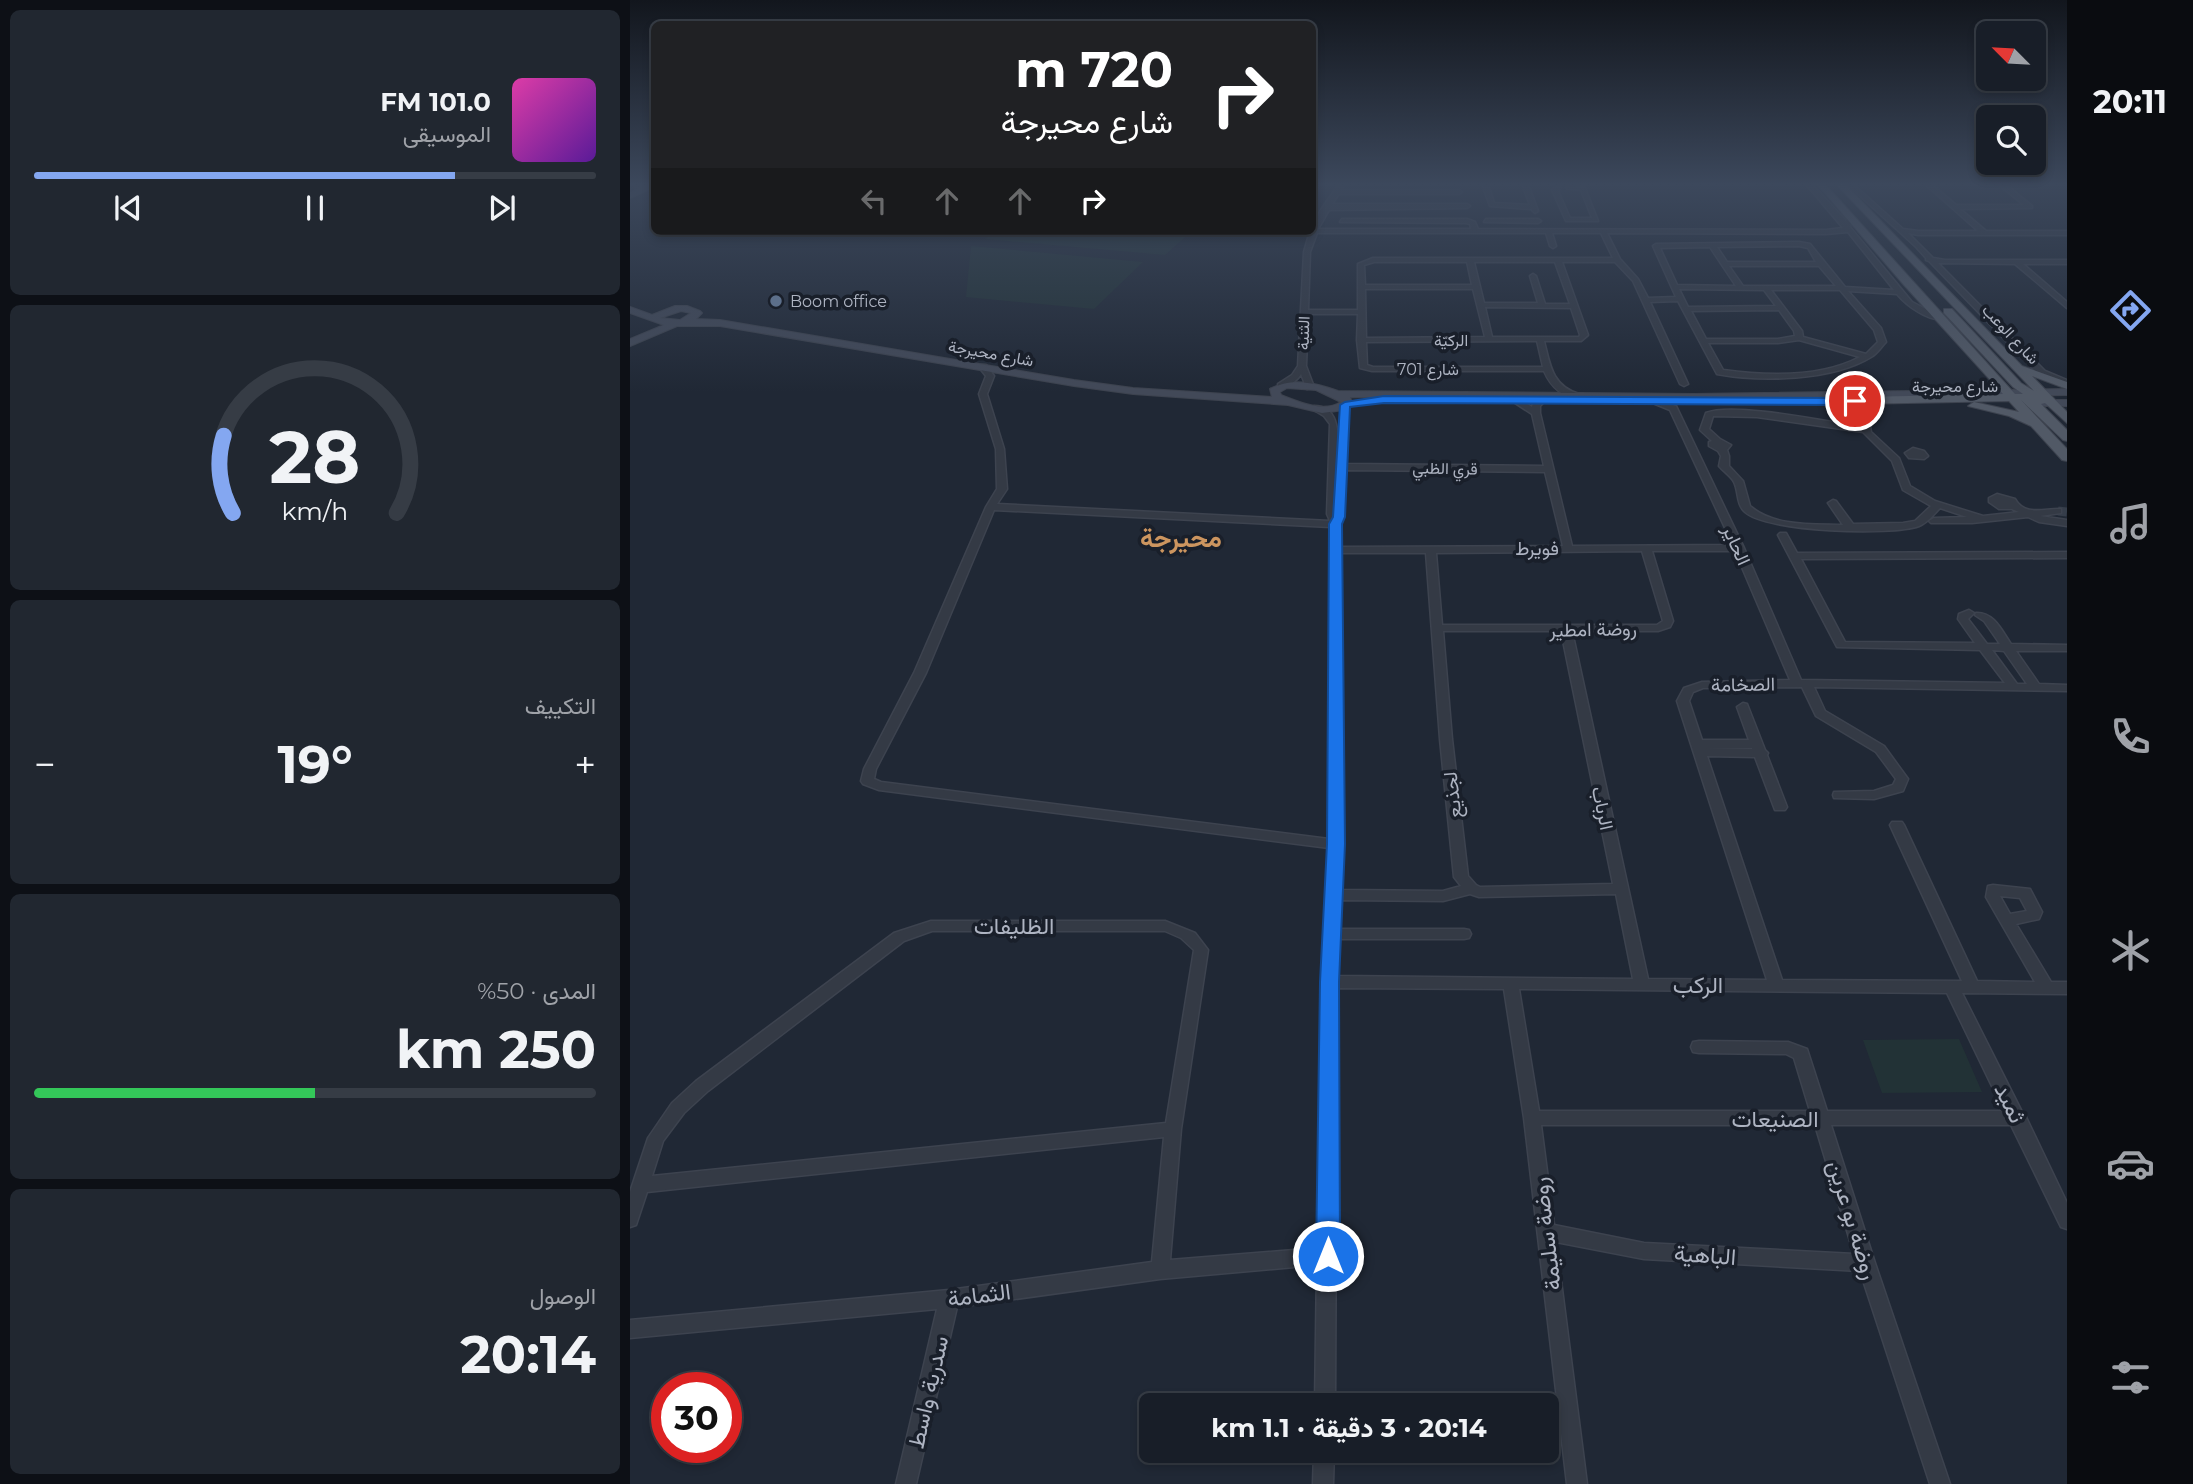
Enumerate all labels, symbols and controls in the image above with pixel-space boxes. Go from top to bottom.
north arrow [1976,21,2046,91]
map controls [1976,21,2046,175]
text: 720 m [1015,40,1173,99]
icon: right [1197,49,1288,140]
text: 20:11 [2093,82,2167,121]
text: 101.0 FM [380,86,491,118]
text: شارع محيرجة [1001,102,1173,141]
button: search [1976,105,2046,175]
text: الموسيقى [403,120,491,148]
icon: left [855,182,893,220]
icon: ahead [928,182,966,220]
icon: ahead [1001,182,1039,220]
icon: right [1074,182,1112,220]
icon: previous [109,189,147,227]
icon: pause [296,189,334,227]
icon: next [483,189,521,227]
icon: directions [2106,286,2155,335]
place label: Boom office [790,292,887,311]
marker: Boom office [768,293,784,309]
street label: شارع الوعب [1977,300,2043,370]
street label: الثنية [1293,316,1314,350]
street label: الركيّة [1434,331,1468,351]
street label: شارع محيرجة [947,337,1035,372]
street label: شارع 701 [1397,360,1459,381]
pin [1825,371,1885,431]
street label: شارع محيرجة [1912,377,1998,398]
icon: arrive [1836,382,1874,420]
text: 28 [270,414,361,502]
street label: قري الظبي [1412,458,1478,483]
text: km/h [282,496,348,526]
icon: music [2106,499,2155,548]
street label: الحاير [1717,521,1756,569]
district label: محيرجة [1140,522,1222,554]
street label: فويرط [1515,537,1559,560]
street label: روضة امطير [1548,617,1637,642]
street label: الصخامة [1711,672,1775,697]
text: التكييف [525,692,596,720]
icon: phone [2106,712,2155,761]
text: 19° [277,733,353,796]
text: − [34,741,56,788]
text: + [574,741,596,788]
street label: لجذيع [1439,770,1468,819]
street label: الرباب [1587,784,1618,832]
street label: الظليفات [974,912,1054,940]
icon: climate [2106,926,2155,975]
street label: الركب [1673,971,1723,1000]
text: المدى · 50% [477,977,596,1005]
text: 250 km [396,1018,596,1081]
street label: ثميد [1988,1079,2032,1127]
street label: الصنيعات [1731,1105,1819,1133]
icon: car [2106,1139,2155,1188]
street label: روضة بو عرين [1821,1157,1884,1283]
street label: روضة سليمة [1525,1176,1568,1292]
position arrow [1291,1219,1365,1293]
street label: الباهية [1673,1239,1737,1271]
street label: الثمامة [946,1277,1012,1313]
text: الوصول [530,1282,596,1310]
text: 20:14 [460,1323,596,1386]
street label: سدرية واسط [901,1333,956,1451]
icon: filters [2106,1353,2155,1402]
speed limit sign: 30 [651,1372,742,1463]
text: 20:14 · 3 دقيقة · 1.1 km [1211,1412,1487,1444]

